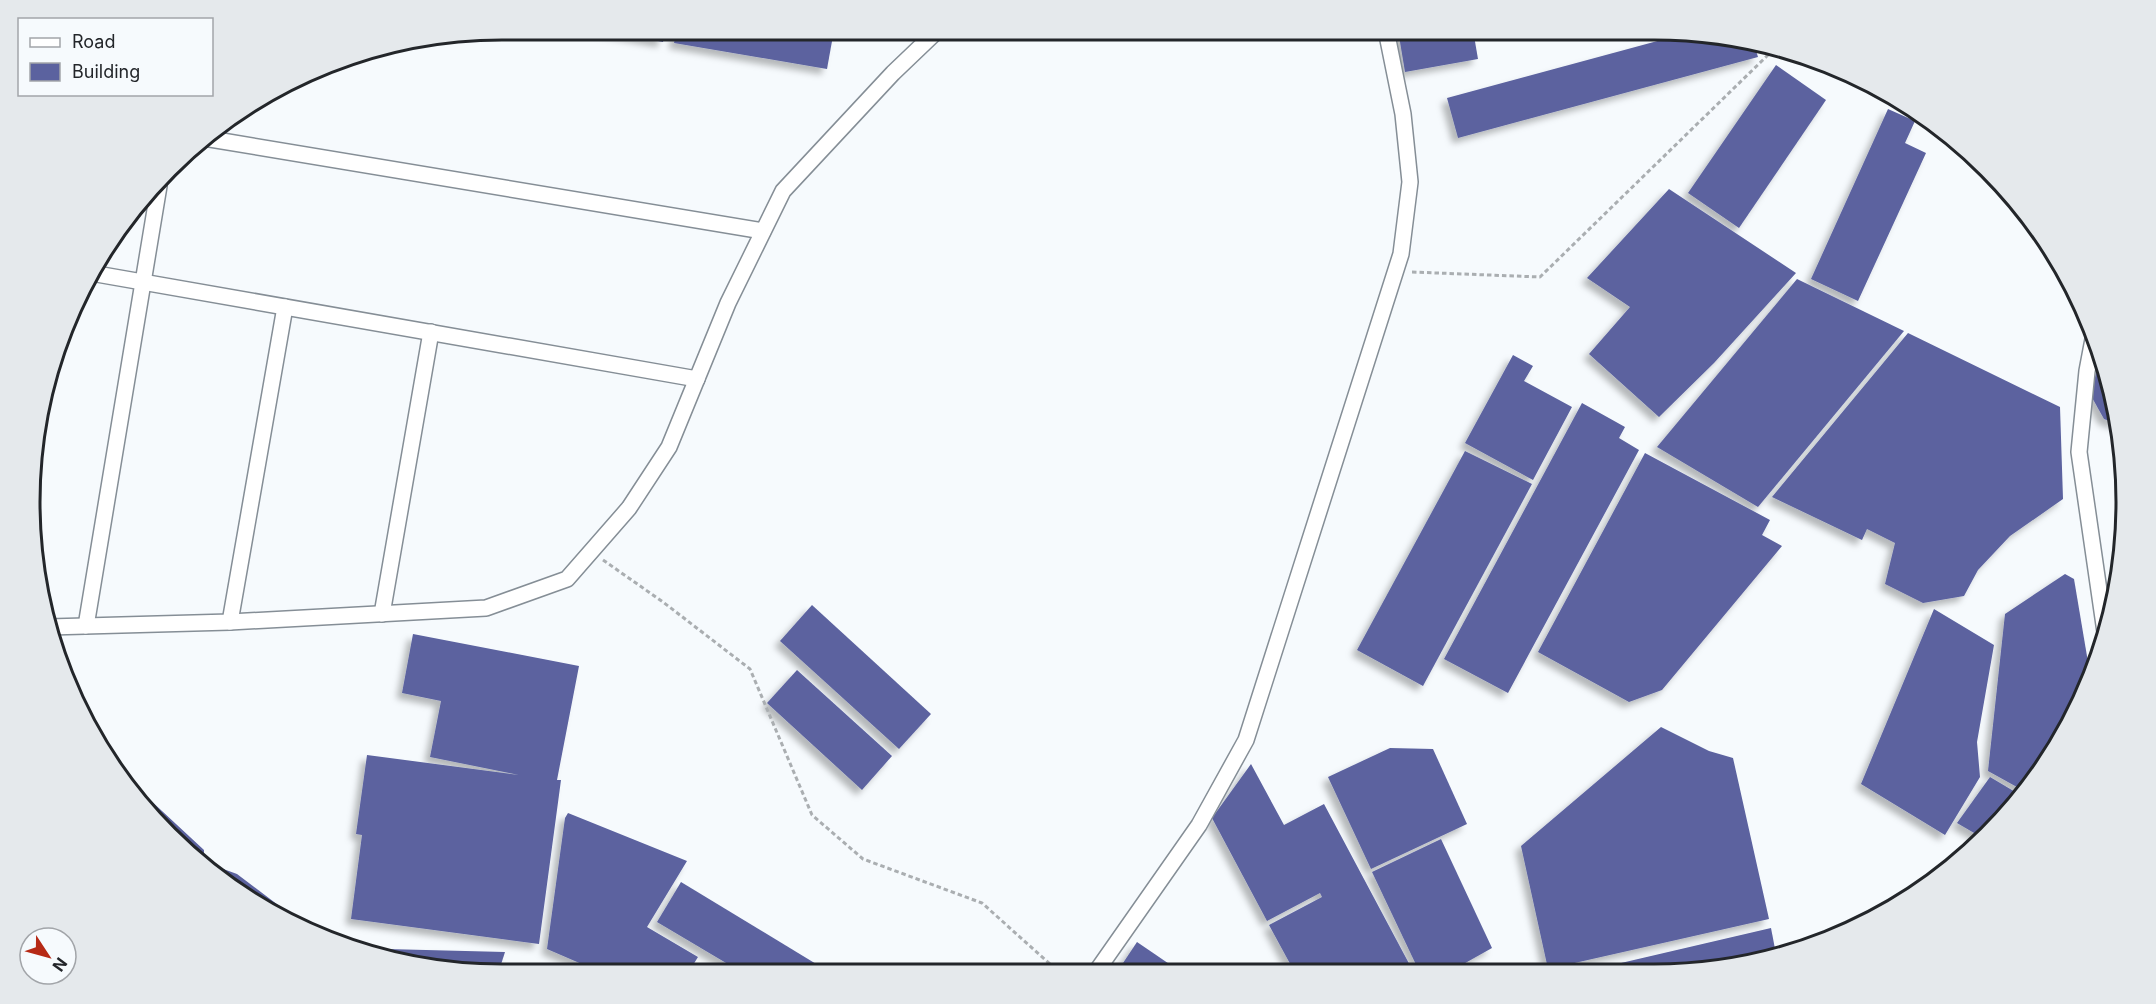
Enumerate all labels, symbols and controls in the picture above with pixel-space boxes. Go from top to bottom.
legend [18,18,213,96]
text: Road [72,31,115,52]
text: Building [72,61,140,82]
north arrow [18,926,78,986]
text: N [48,954,72,976]

